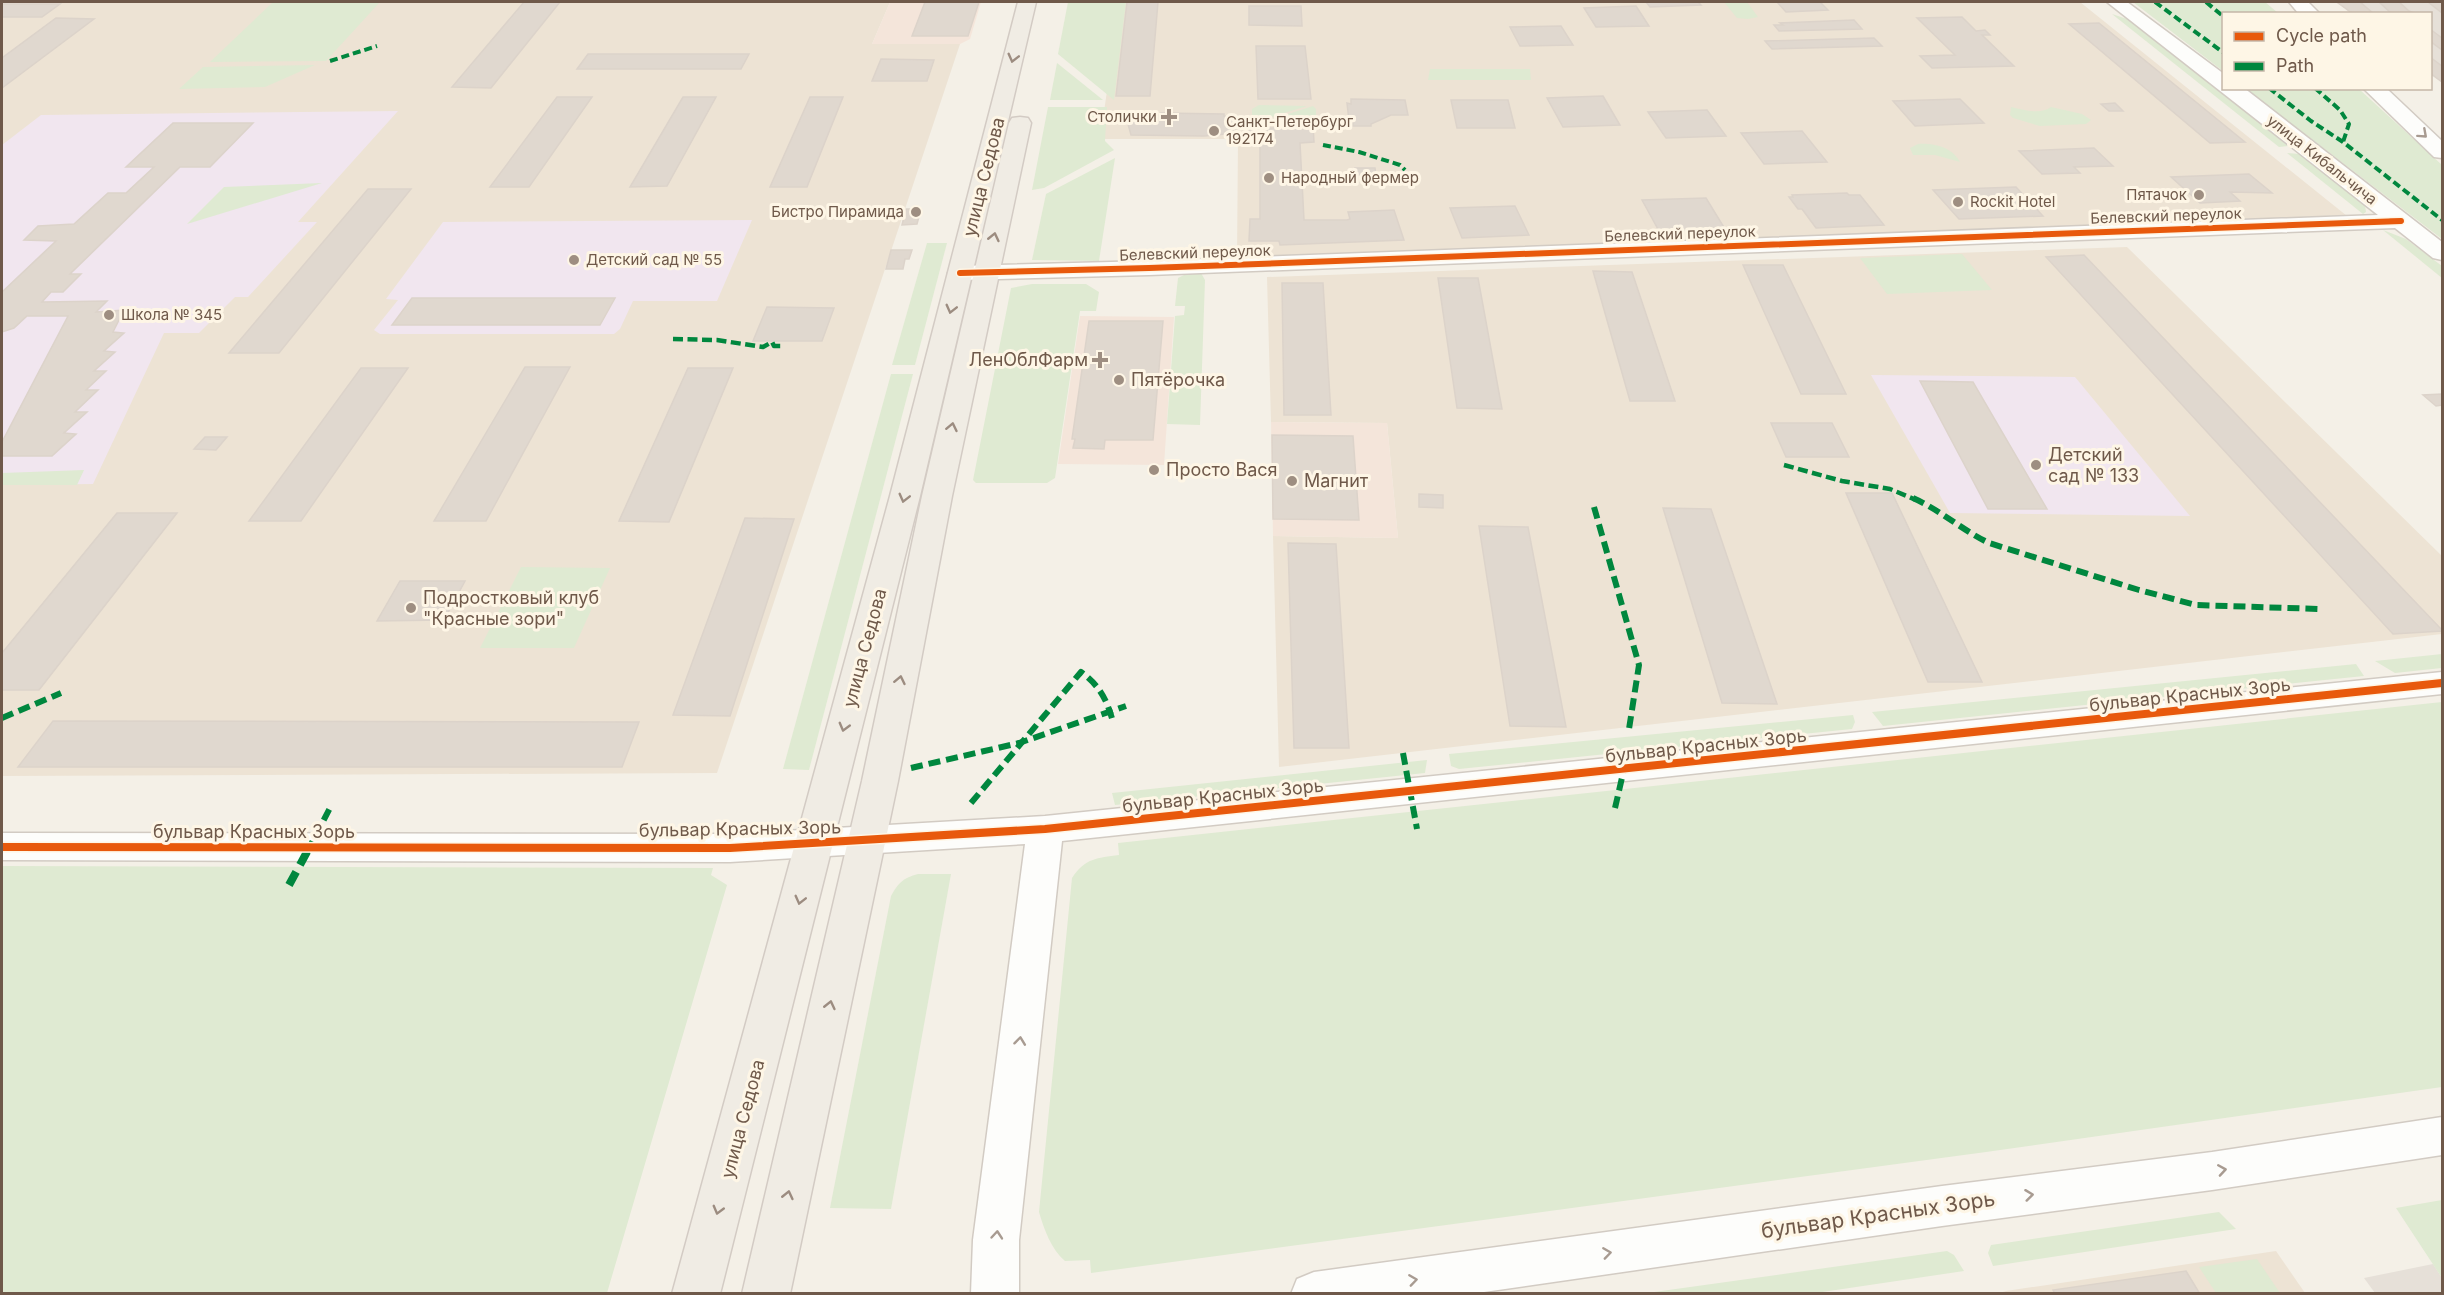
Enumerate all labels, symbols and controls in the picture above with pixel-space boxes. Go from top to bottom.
legend [2222,12,2432,90]
text: Cycle path [2276,25,2367,46]
one-way arrow [1007,53,1020,63]
text: Path [2276,55,2314,76]
place label: Столички [1087,107,1157,126]
marker: Столички [1162,110,1176,124]
street label: улица Кибальчича [2263,111,2381,209]
place label: Санкт-Петербург 192174 [1226,112,1354,148]
street label: улица Седова [959,115,1008,239]
marker: Санкт-Петербург 192174 [1207,124,1221,138]
one-way arrow [2417,127,2427,138]
place label: Народный фермер [1281,168,1419,187]
marker: Народный фермер [1262,171,1276,185]
place label: Пятачок [2126,185,2187,204]
marker: Пятачок [2192,188,2206,202]
place label: Rockit Hotel [1970,192,2055,211]
marker: Rockit Hotel [1951,195,1965,209]
place label: Бистро Пирамида [771,202,904,221]
street label: Белевский переулок [2090,203,2242,228]
marker: Бистро Пирамида [909,205,923,219]
street label: Белевский переулок [1604,221,1756,246]
one-way arrow [987,232,1000,242]
street label: Белевский переулок [1119,240,1271,265]
place label: Детский сад № 55 [586,250,722,269]
marker: Детский сад № 55 [567,253,581,267]
one-way arrow [946,304,959,314]
place label: Школа № 345 [121,305,222,324]
marker: Школа № 345 [102,308,116,322]
place label: ЛенОблФарм [969,349,1088,370]
marker: ЛенОблФарм [1093,353,1107,367]
place label: Пятёрочка [1131,369,1225,390]
marker: Пятёрочка [1112,373,1126,387]
one-way arrow [945,423,958,433]
place label: Детский сад № 133 [2048,444,2139,486]
marker: Детский сад № 133 [2029,458,2043,472]
place label: Просто Вася [1166,459,1278,480]
marker: Просто Вася [1147,463,1161,477]
place label: Магнит [1304,470,1369,491]
marker: Магнит [1285,474,1299,488]
one-way arrow [899,493,912,503]
street label: улица Седова [839,586,890,710]
place label: Подростковый клуб "Красные зори" [423,587,599,629]
marker: Подростковый клуб "Красные зори" [404,601,418,615]
street label: бульвар Красных Зорь [2088,673,2292,716]
one-way arrow [893,676,906,686]
one-way arrow [839,722,851,732]
street label: бульвар Красных Зорь [1604,724,1808,767]
street label: бульвар Красных Зорь [1121,774,1325,817]
street label: бульвар Красных Зорь [639,816,841,841]
street label: бульвар Красных Зорь [153,821,355,842]
one-way arrow [795,895,808,905]
one-way arrow [823,1000,836,1010]
one-way arrow [1013,1037,1025,1046]
street label: улица Седова [717,1057,768,1181]
one-way arrow [2217,1164,2227,1176]
street label: бульвар Красных Зорь [1759,1186,1996,1243]
one-way arrow [2024,1189,2033,1201]
one-way arrow [780,1191,793,1201]
one-way arrow [713,1205,726,1215]
one-way arrow [990,1231,1003,1240]
one-way arrow [1602,1247,1611,1259]
one-way arrow [1409,1274,1418,1286]

